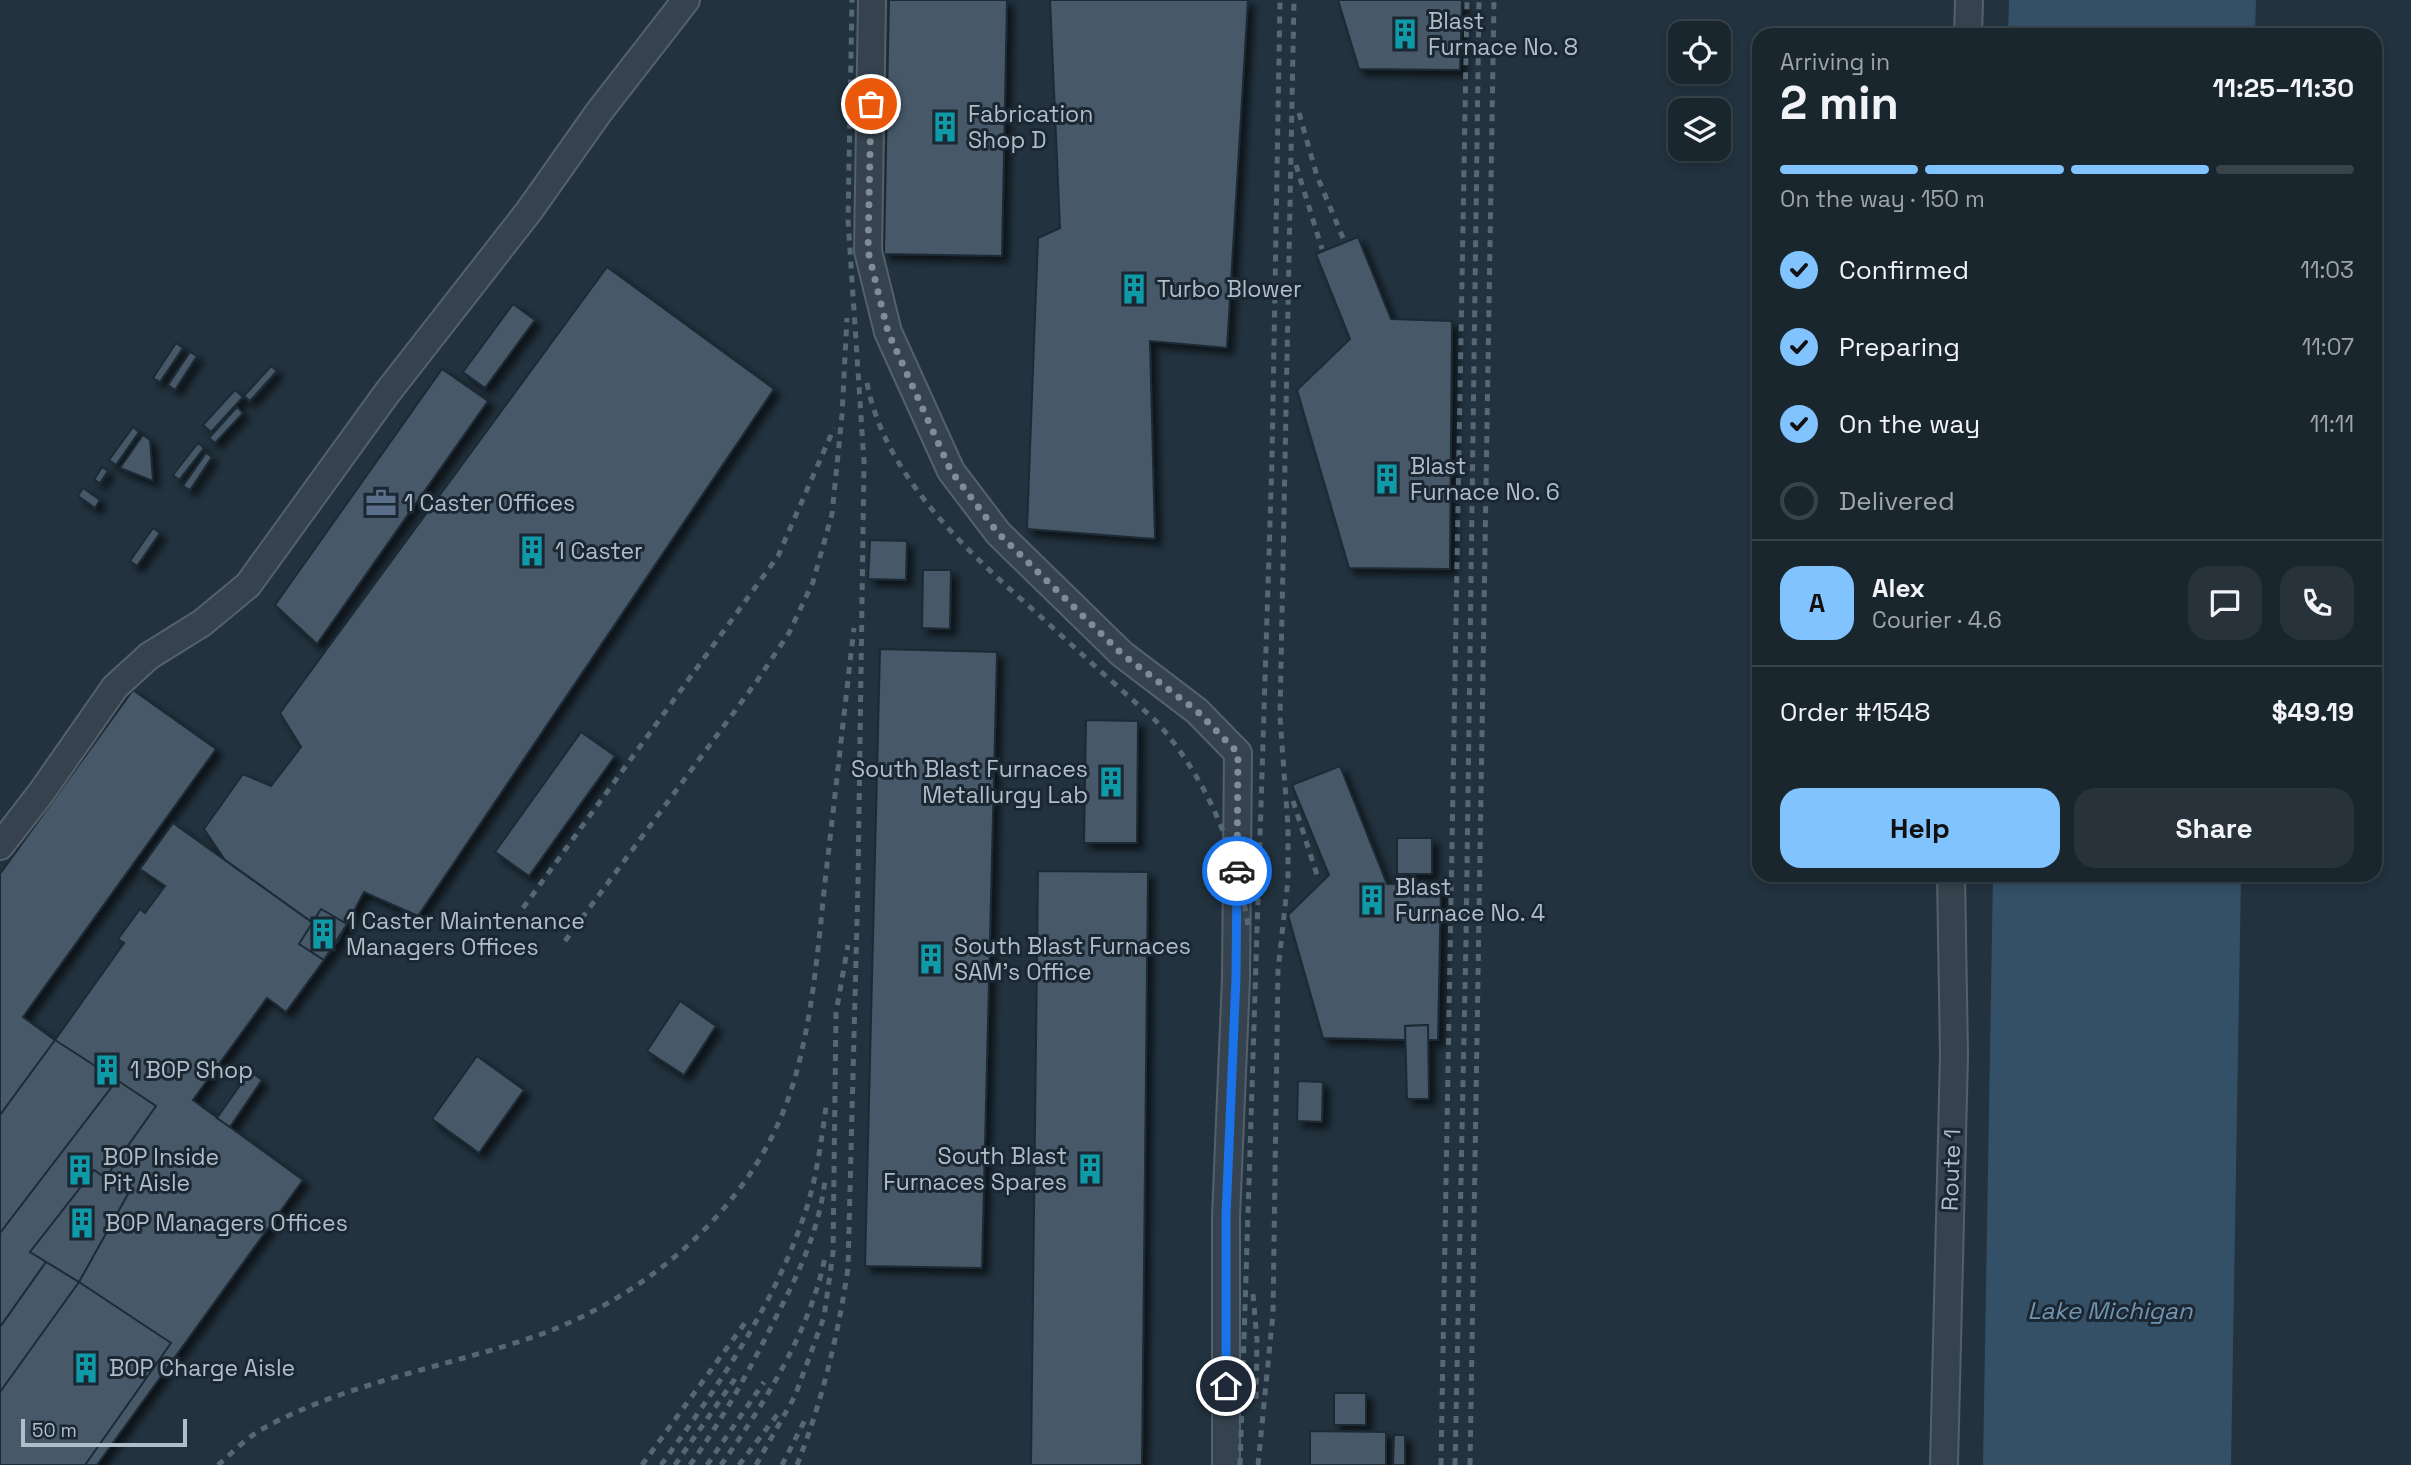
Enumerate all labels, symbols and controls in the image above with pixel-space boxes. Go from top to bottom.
place label: Blast Furnace No. 8 [1428,6,1578,62]
building icon: Blast Furnace No. 8 [1388,17,1422,51]
map controls [1668,21,1731,161]
button: locate [1668,21,1731,84]
text: Arriving in [1780,47,1890,77]
text: 11:25–11:30 [2213,71,2354,105]
pin [841,74,901,134]
text: 2 min [1780,74,1899,132]
icon: bag [852,85,890,123]
button: layers [1668,98,1731,161]
place label: Fabrication Shop D [968,99,1093,155]
building icon: Fabrication Shop D [928,110,962,144]
text: On the way · 150 m [1780,184,1985,214]
icon: check [1780,251,1818,289]
text: Confirmed [1839,253,1969,287]
text: 11:03 [2300,255,2354,285]
building icon: Turbo Blower [1117,272,1151,306]
place label: Turbo Blower [1157,274,1302,304]
icon: check [1780,328,1818,366]
text: Preparing [1839,330,1960,364]
text: 11:07 [2302,332,2354,362]
icon: check [1780,405,1818,443]
text: On the way [1839,407,1980,441]
text: 11:11 [2310,409,2354,439]
place label: Blast Furnace No. 6 [1410,451,1560,507]
building icon: Blast Furnace No. 6 [1370,462,1404,496]
text: Delivered [1839,484,1955,518]
office icon: 1 Caster Offices [364,486,398,520]
place label: 1 Caster Offices [404,488,575,518]
building icon: 1 Caster [515,534,549,568]
place label: 1 Caster [555,536,643,566]
button: chat [2188,566,2262,640]
button: phone [2280,566,2354,640]
text: Alex [1872,571,1925,605]
text: A [1809,586,1825,620]
text: Courier · 4.6 [1872,605,2002,635]
text: Order #1548 [1780,695,1931,729]
text: $49.19 [2272,695,2354,729]
place label: South Blast Furnaces Metallurgy Lab [851,754,1088,810]
building icon: South Blast Furnaces Metallurgy Lab [1094,765,1128,799]
button: Help [1780,788,2060,868]
button: Share [2074,788,2354,868]
courier [1202,836,1272,906]
icon: car [1218,852,1256,890]
place label: Blast Furnace No. 4 [1395,872,1545,928]
building icon: Blast Furnace No. 4 [1355,883,1389,917]
place label: 1 Caster Maintenance Managers Offices [346,906,585,962]
building icon: 1 Caster Maintenance Managers Offices [306,917,340,951]
place label: South Blast Furnaces SAM's Office [954,931,1191,987]
building icon: South Blast Furnaces SAM's Office [914,942,948,976]
building icon: 1 BOP Shop [90,1053,124,1087]
place label: 1 BOP Shop [130,1055,253,1085]
street label: Route 1 [1935,1128,1967,1212]
place label: South Blast Furnaces Spares [883,1141,1067,1197]
place label: BOP Inside Pit Aisle [103,1142,219,1198]
building icon: South Blast Furnaces Spares [1073,1152,1107,1186]
building icon: BOP Inside Pit Aisle [63,1153,97,1187]
building icon: BOP Managers Offices [65,1206,99,1240]
place label: BOP Managers Offices [105,1208,348,1238]
water label: Lake Michigan [2027,1295,2194,1326]
building icon: BOP Charge Aisle [69,1351,103,1385]
place label: BOP Charge Aisle [109,1353,295,1383]
pin [1196,1356,1256,1416]
icon: home [1207,1367,1245,1405]
scale bar [21,1416,187,1448]
text: 50 m [32,1418,77,1443]

